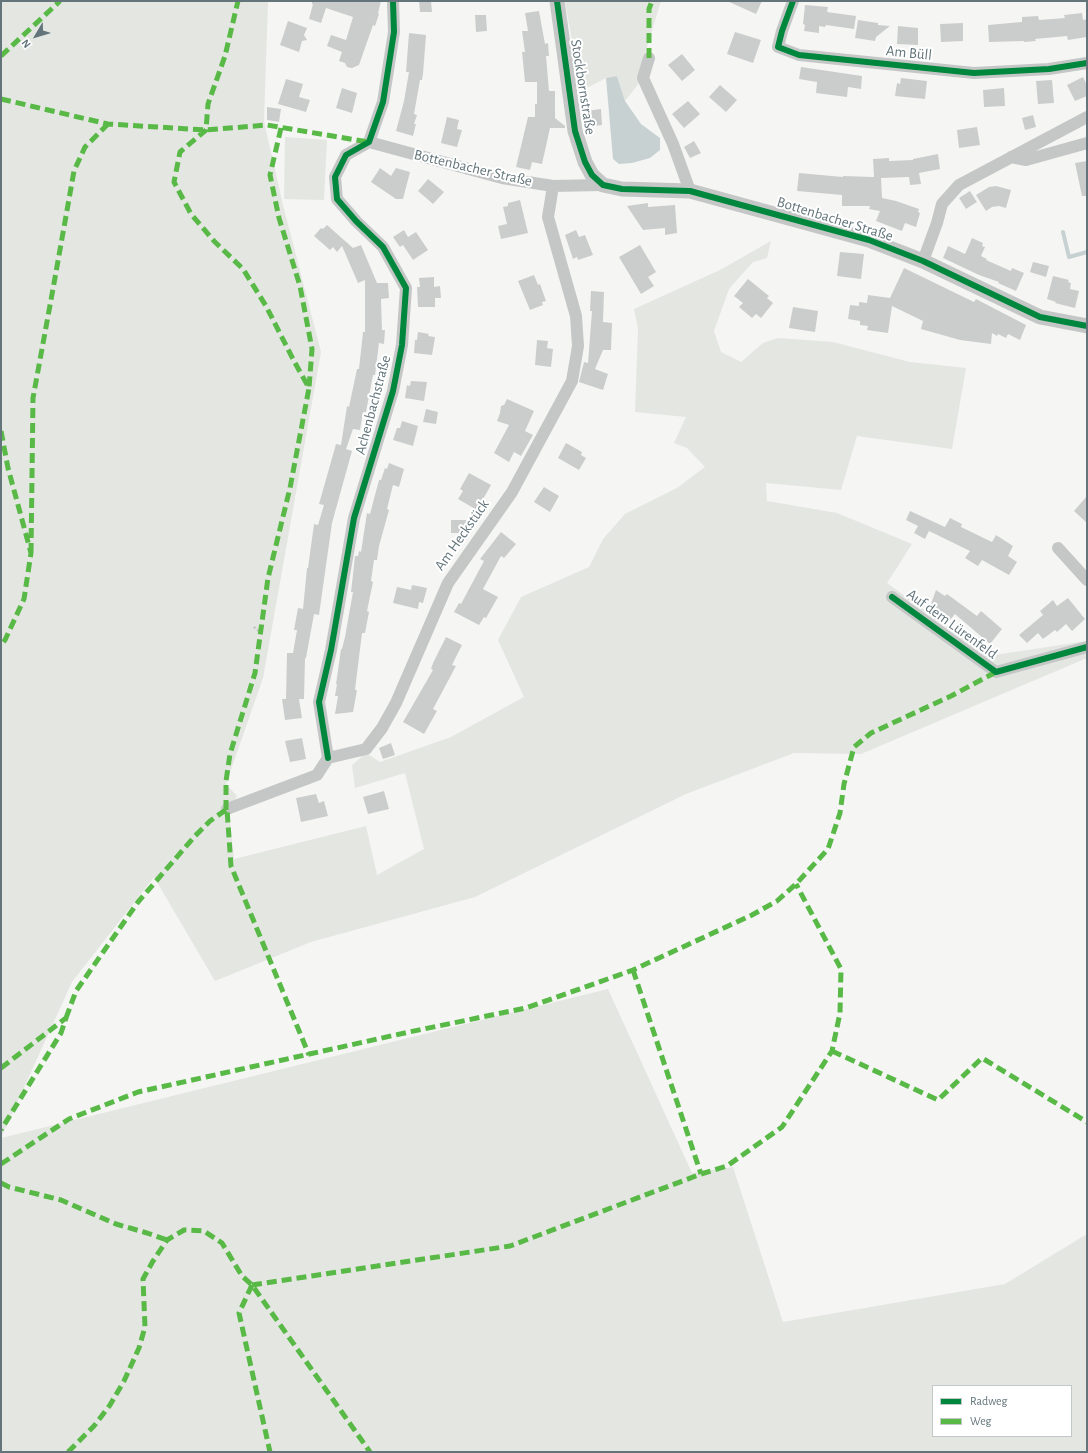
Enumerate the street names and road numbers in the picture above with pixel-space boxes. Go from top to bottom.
street label: Stockbornstraße [567,38,599,136]
street label: Am Büll [885,42,933,64]
street label: Bottenbacher Straße [412,146,534,190]
street label: Bottenbacher Straße [775,193,895,245]
street label: Achenbachstraße [351,353,395,457]
street label: Am Heckstück [431,496,493,574]
street label: Auf dem Lürenfeld [903,585,1001,663]

